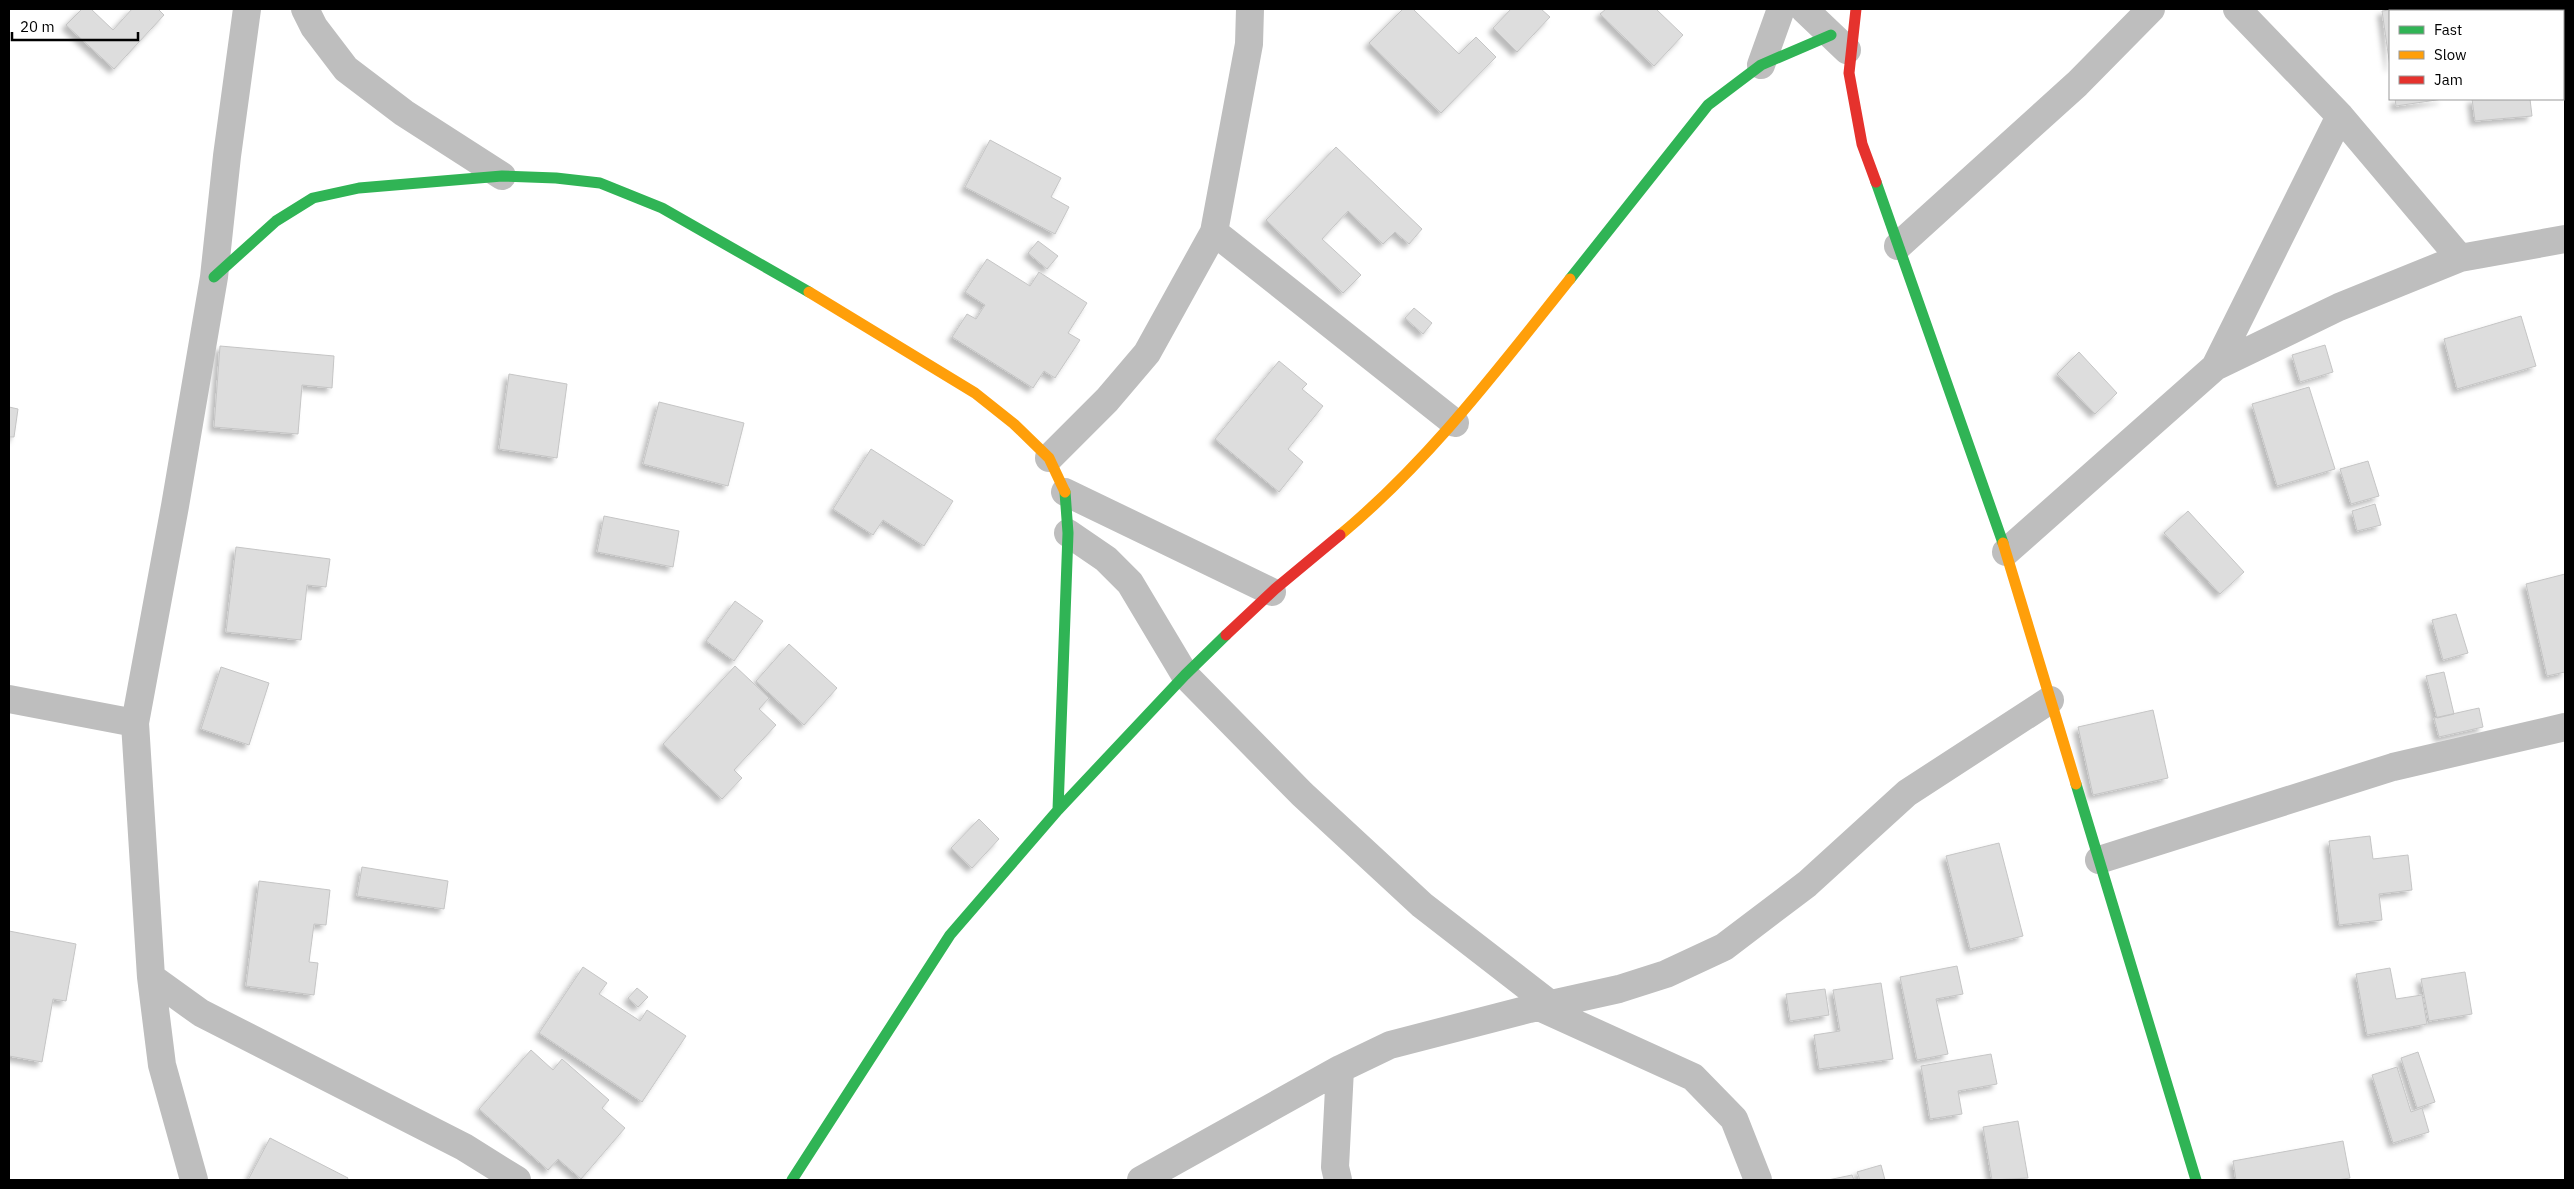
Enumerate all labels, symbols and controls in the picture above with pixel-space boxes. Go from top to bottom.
scale bar [12,10,139,42]
legend [2389,10,2564,100]
text: 20 m [20,17,55,36]
text: Fast [2434,20,2462,39]
text: Slow [2434,45,2467,64]
text: Jam [2434,70,2463,89]

